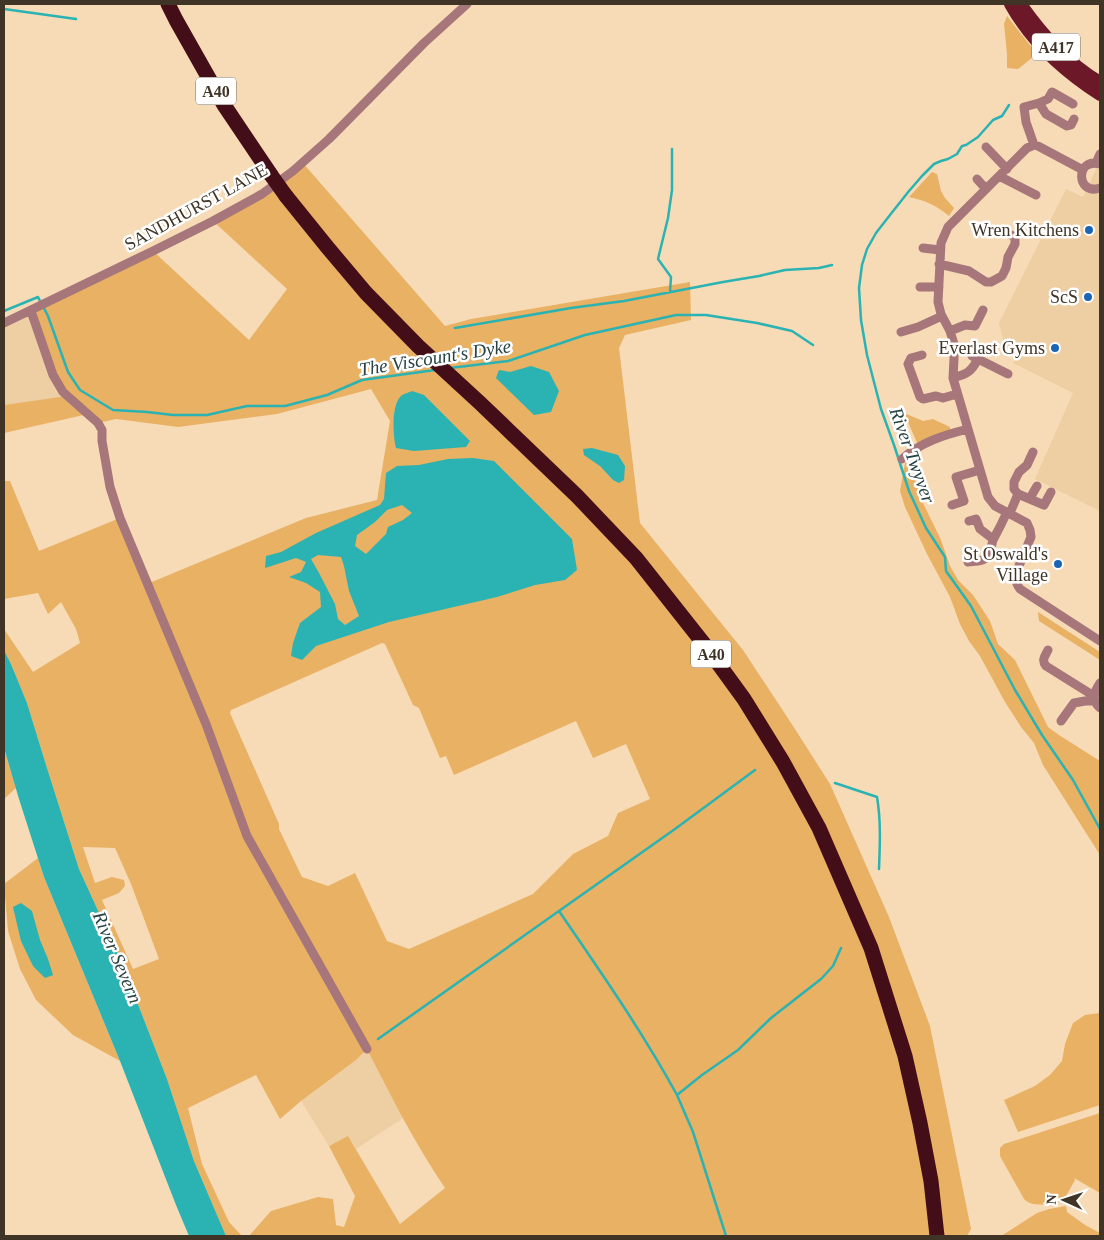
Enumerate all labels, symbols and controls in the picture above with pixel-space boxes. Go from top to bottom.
road number: A417 [1032,34,1080,61]
road number: A40 [196,78,236,104]
street label: SANDHURST LANE [121,159,271,255]
place label: Wren Kitchens [971,220,1079,240]
marker: Wren Kitchens [1083,224,1095,236]
place label: ScS [1050,287,1078,307]
marker: ScS [1082,291,1094,303]
water label: The Viscount's Dyke [358,335,513,380]
place label: Everlast Gyms [939,338,1045,358]
marker: Everlast Gyms [1049,342,1061,354]
water label: River Twyver [885,403,940,507]
place label: St Oswald's Village [963,544,1048,585]
marker: St Oswald's Village [1052,558,1064,570]
road number: A40 [691,641,731,668]
water label: River Severn [88,907,146,1006]
north arrow [1039,1175,1089,1225]
text: N [1044,1194,1059,1205]

